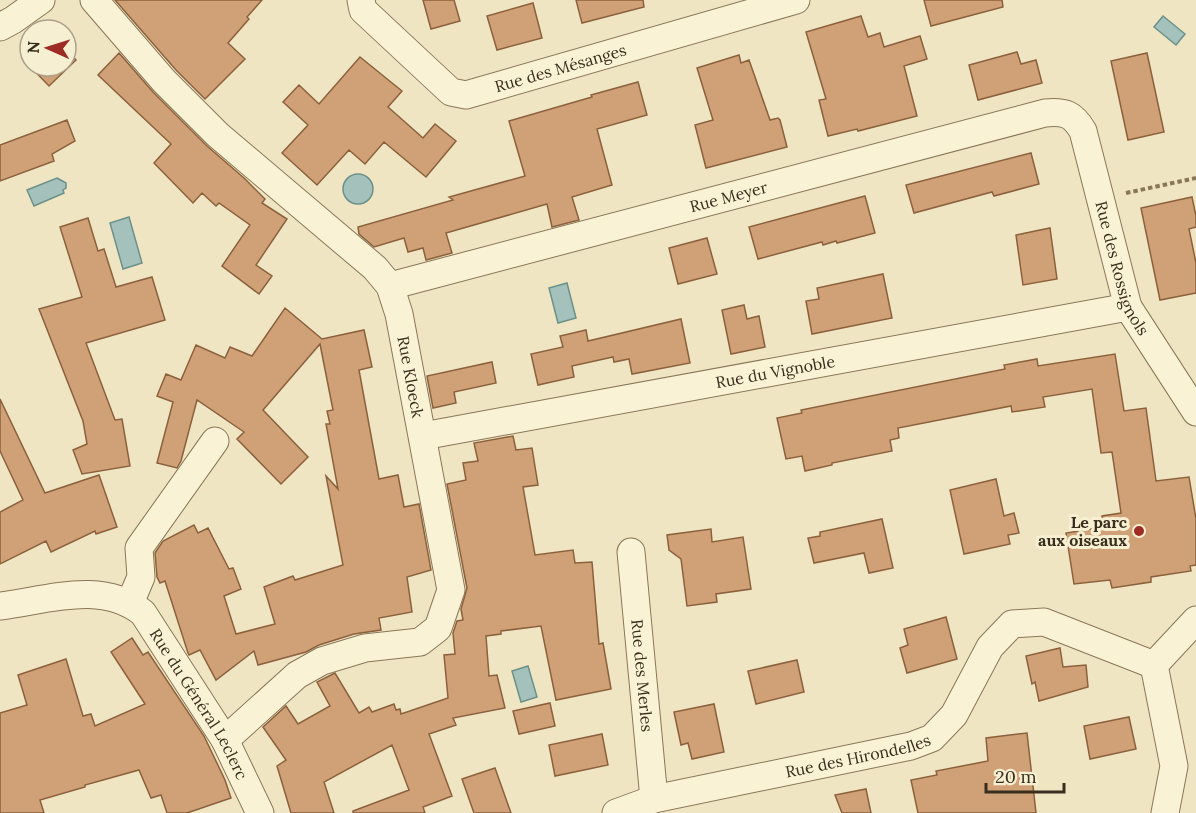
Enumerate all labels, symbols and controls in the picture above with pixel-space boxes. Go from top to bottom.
north arrow [18,18,78,78]
street label: Rue des Mésanges [492,39,629,96]
text: N [23,41,43,54]
street label: Rue Meyer [687,177,770,216]
street label: Rue des Rossignols [1091,199,1154,339]
street label: Rue Kloeck [393,334,428,420]
street label: Rue du Vignoble [714,351,837,392]
place label: Le parc aux oiseaux [1038,512,1128,550]
marker: Le parc aux oiseaux [1132,524,1146,538]
street label: Rue des Merles [627,618,658,733]
street label: Rue du Général Leclerc [146,625,252,783]
street label: Rue des Hirondelles [784,729,933,782]
scale bar [986,756,1064,794]
text: 20 m [995,765,1037,788]

